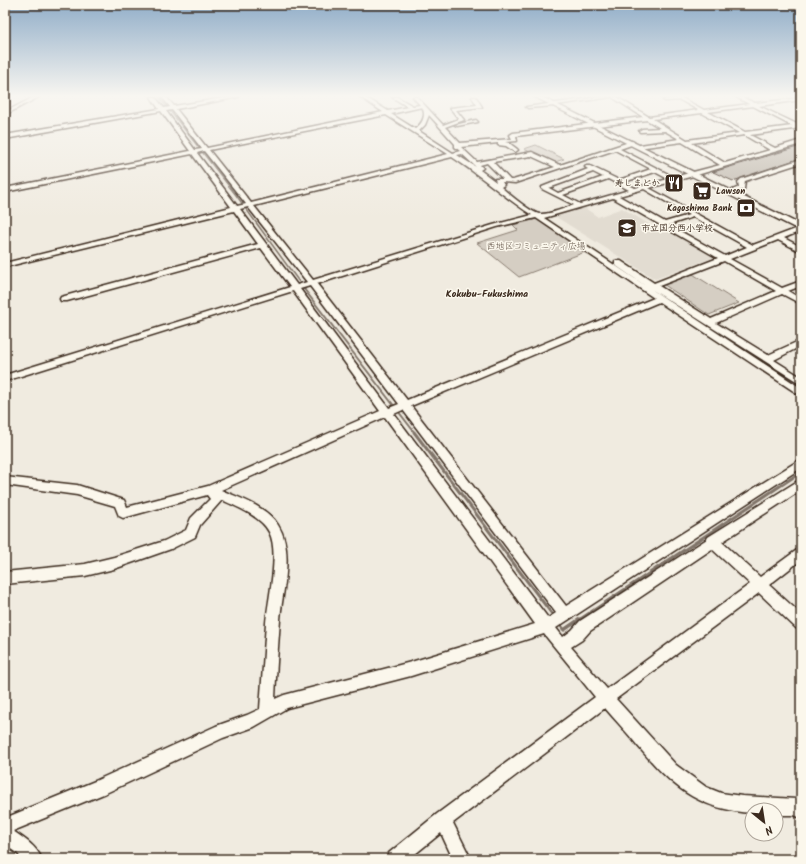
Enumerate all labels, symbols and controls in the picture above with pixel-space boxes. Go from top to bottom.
restaurant icon: 寿しまどか [663,172,685,194]
place label: 寿しまどか [615,176,660,191]
supermarket icon: Lawson [691,180,713,202]
place label: Lawson [716,184,745,199]
bank icon: Kagoshima Bank [735,197,757,219]
place label: Kagoshima Bank [667,201,733,216]
school or university icon: 市立国分西小学校 [616,217,638,239]
place label: 市立国分西小学校 [641,221,713,236]
park label: 西地区コミュニティ広場 [486,239,586,254]
district label: Kokubu-Fukushima [446,286,528,302]
north arrow [744,802,784,842]
text: N [761,820,776,839]

